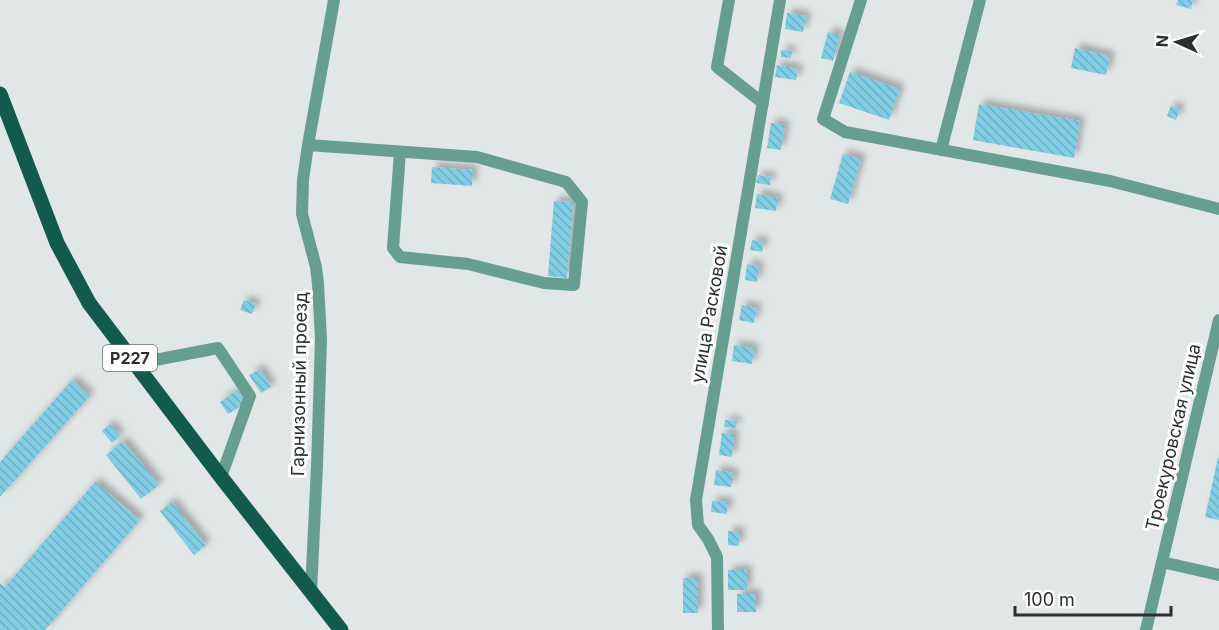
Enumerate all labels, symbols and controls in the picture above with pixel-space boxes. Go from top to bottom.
north arrow [1147,12,1207,72]
text: N [1152,34,1172,48]
street label: улица Расковой [687,243,731,385]
street label: Гарнизонный проезд [287,292,311,476]
street label: Троекуровская улица [1141,342,1205,532]
road number: Р227 [103,345,157,371]
scale bar [1015,579,1171,617]
text: 100 m [1024,589,1075,610]

